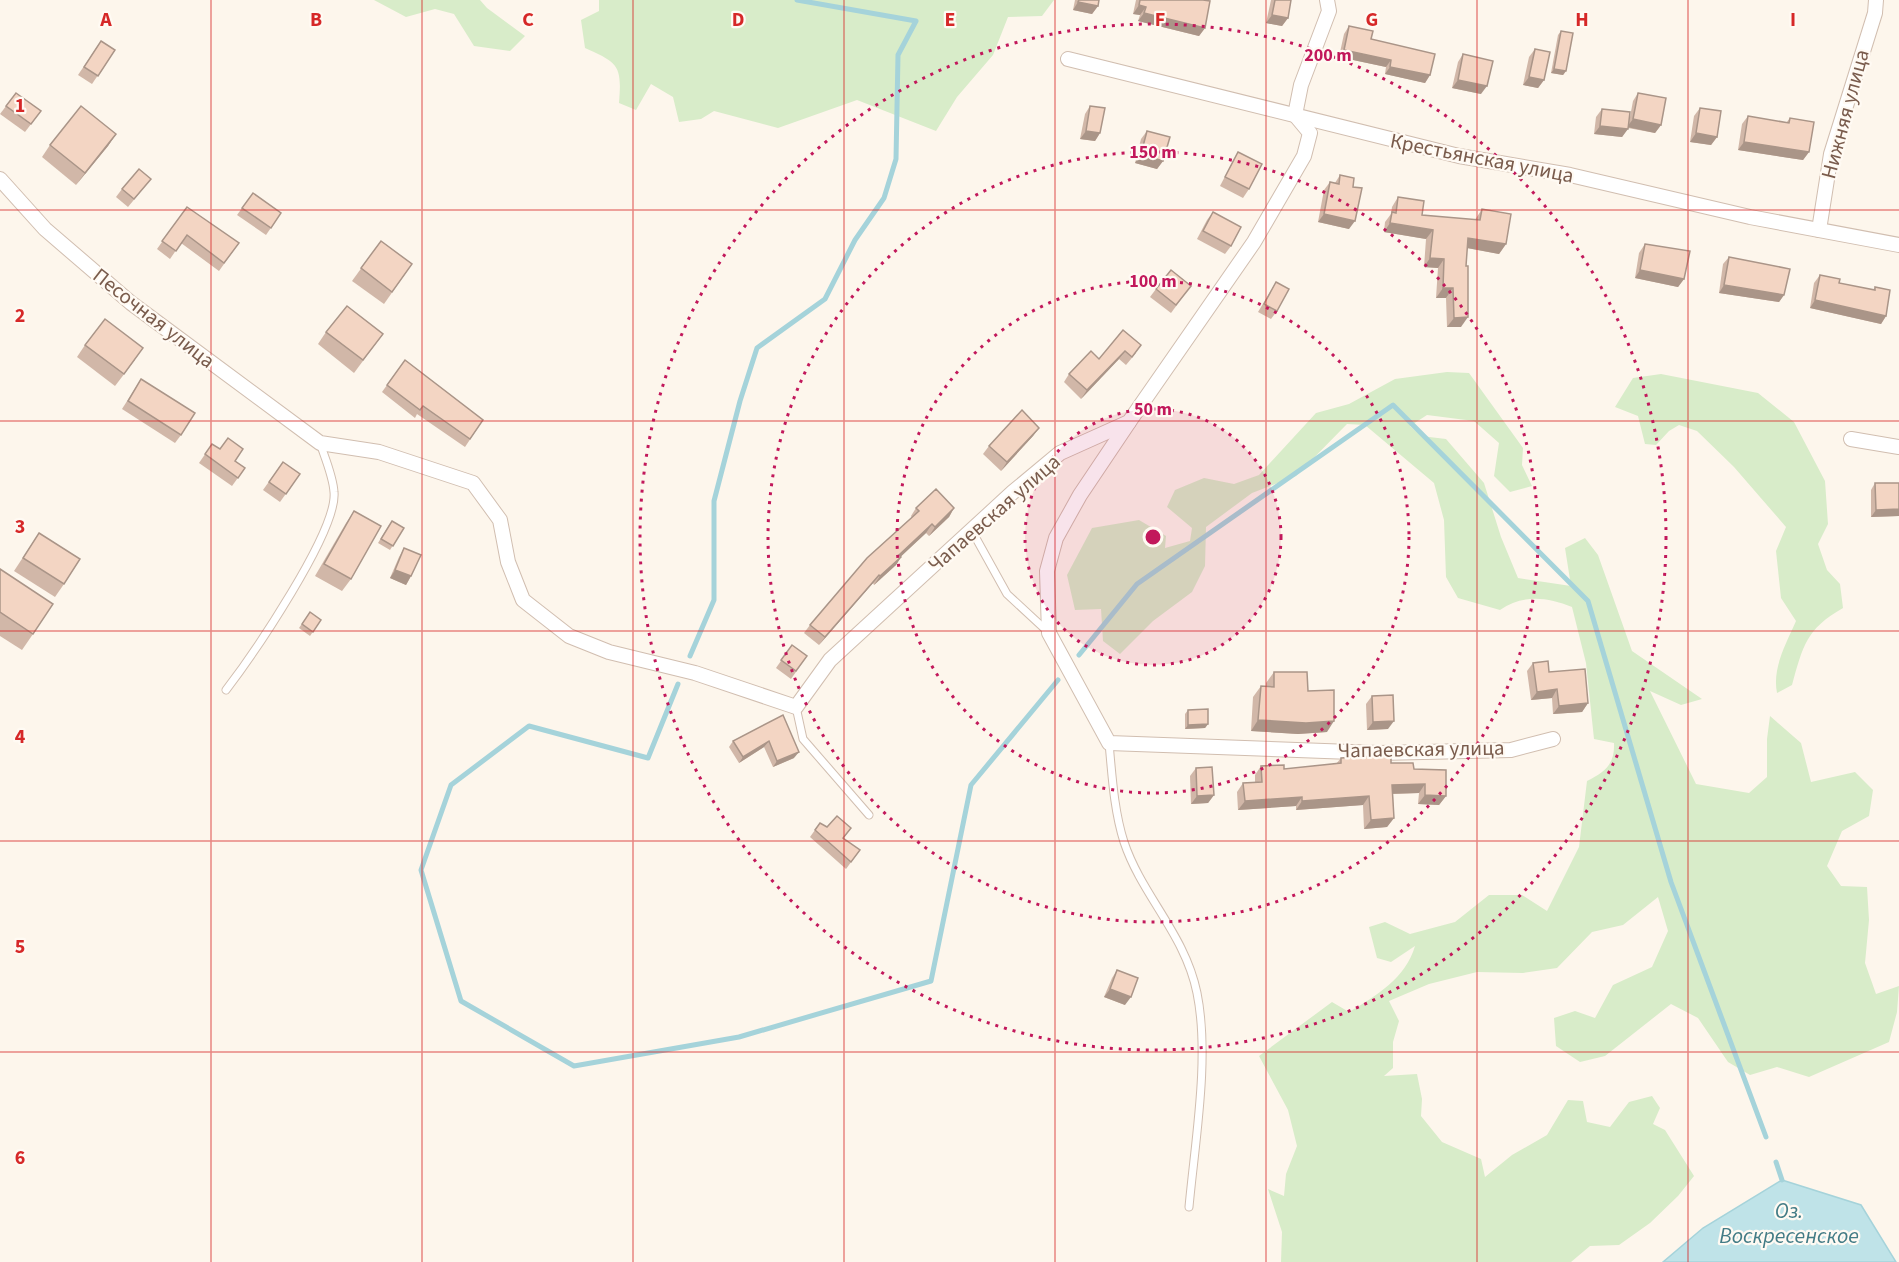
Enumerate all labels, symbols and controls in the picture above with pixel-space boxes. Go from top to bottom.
text: A [99,6,112,34]
text: B [310,6,322,34]
text: C [522,6,534,34]
text: D [732,6,744,34]
text: E [945,6,955,34]
text: F [1155,6,1165,34]
text: G [1366,6,1378,34]
text: H [1575,6,1589,34]
text: I [1790,6,1796,34]
text: 200 m [1304,43,1352,68]
street label: Нижняя улица [1813,46,1877,182]
text: 1 [15,92,25,120]
street label: Крестьянская улица [1388,125,1576,191]
text: 150 m [1129,140,1177,165]
street label: Песочная улица [87,261,221,375]
text: 100 m [1129,269,1177,294]
text: 2 [15,302,25,330]
text: 50 m [1134,397,1172,422]
street label: Чапаевская улица [921,447,1067,579]
text: 3 [15,513,25,541]
centre of rings [1143,527,1163,547]
text: 4 [15,723,26,751]
street label: Чапаевская улица [1337,733,1505,765]
text: 5 [15,933,25,961]
text: 6 [15,1144,25,1172]
water label: Оз. Воскресенское [1719,1195,1859,1252]

